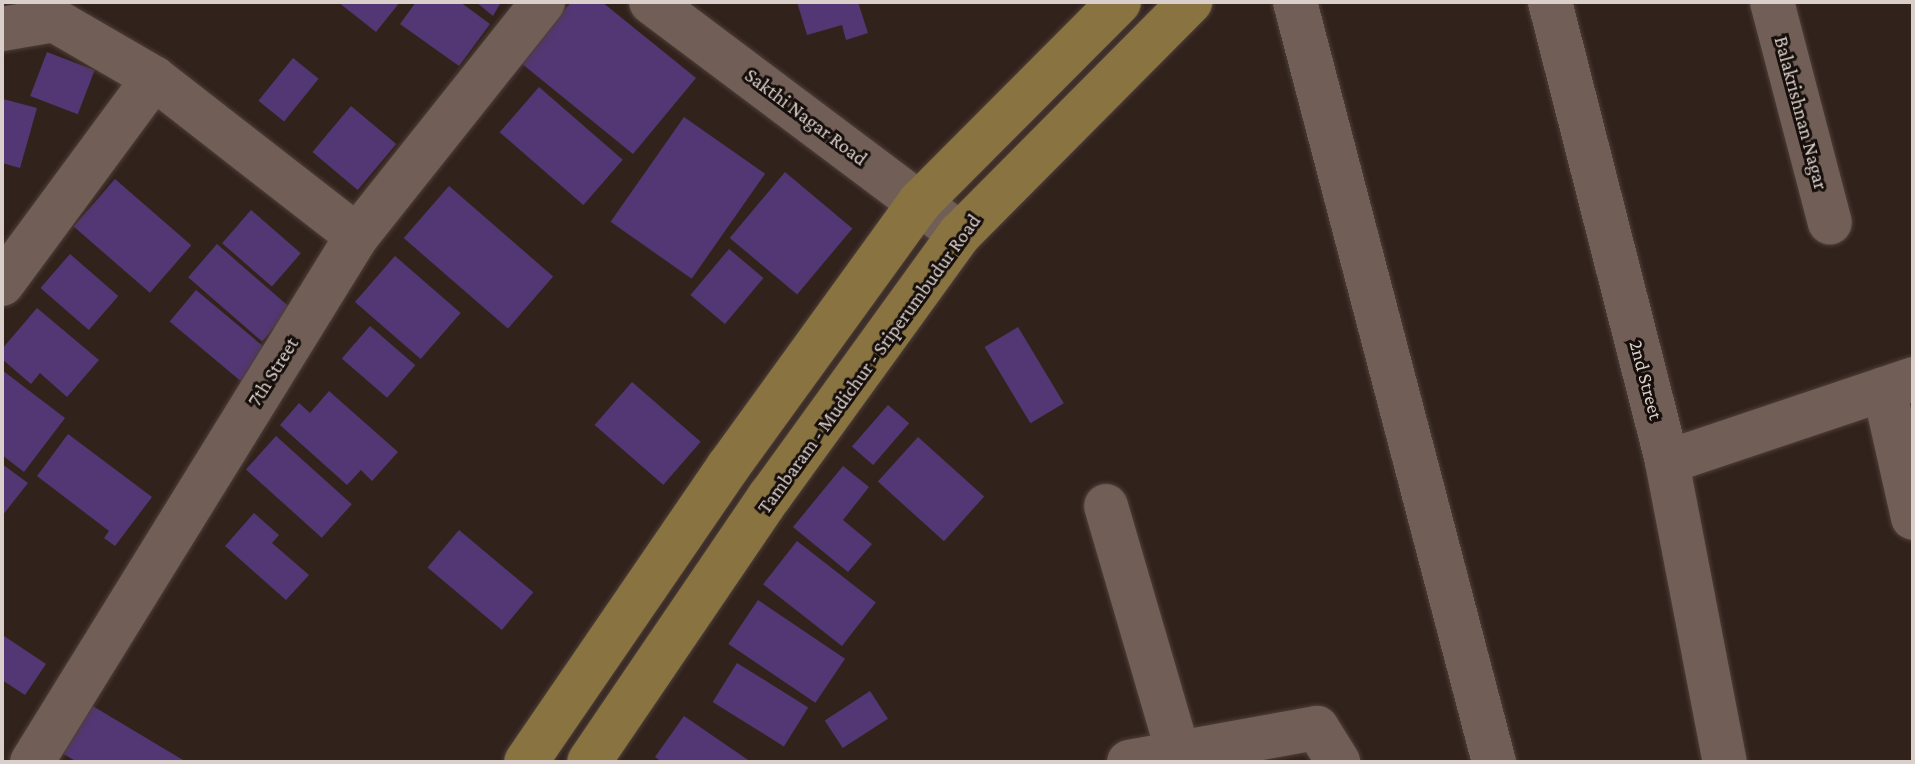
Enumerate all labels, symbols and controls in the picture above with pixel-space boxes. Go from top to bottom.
street label: Balakrishnan Nagar [1769,34,1833,192]
street label: Sakthi Nagar Road [740,63,872,171]
street label: Tambaram - Mudichur - Sriperumbudur Road [752,210,986,518]
street label: 7th Street [242,333,304,411]
street label: 2nd Street [1624,338,1668,422]

